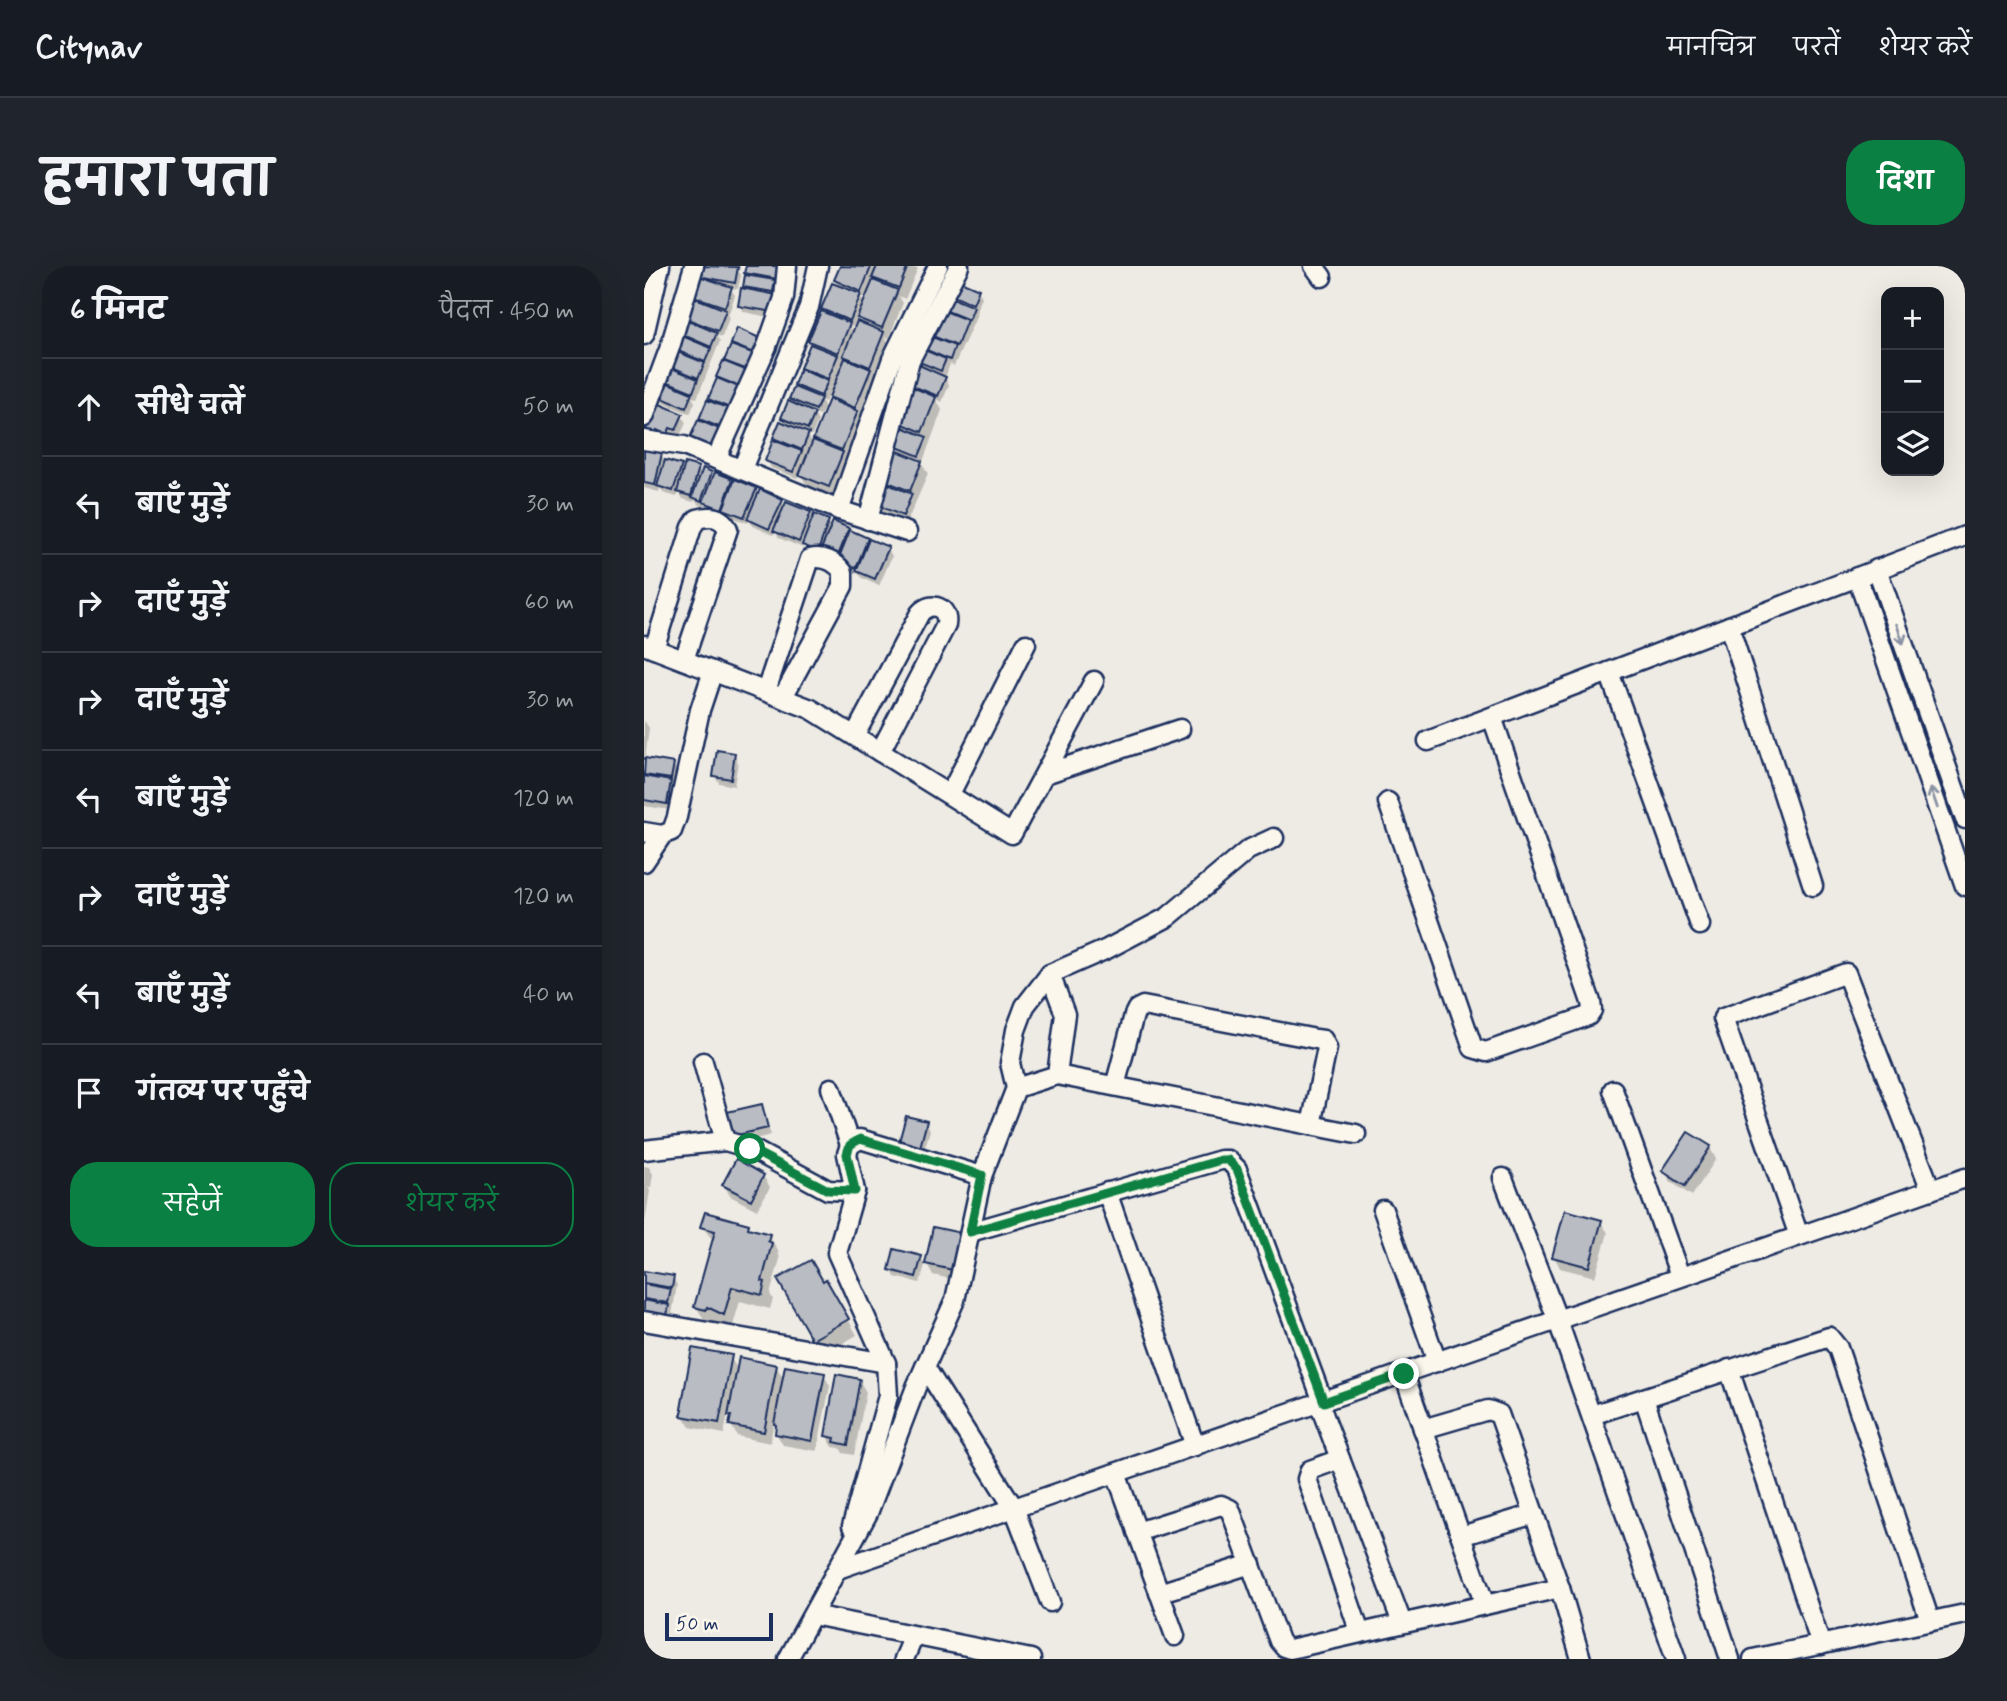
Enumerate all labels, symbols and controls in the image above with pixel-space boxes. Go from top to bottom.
text: Citynav [35,26,142,70]
text: मानचित्र [1667,33,1755,64]
text: परतें [1793,33,1840,64]
text: शेयर करें [1878,33,1972,64]
button: दिशा [1846,140,1965,225]
text: हमारा पता [42,149,273,214]
map controls [1881,287,1944,476]
button: + [1881,287,1944,350]
text: 6 मिनट [70,291,166,330]
text: पैदल · 450 m [439,297,574,327]
button: − [1881,350,1944,413]
icon: ahead [70,388,108,426]
text: सीधे चलें [137,390,244,424]
text: 50 m [523,392,574,422]
button: layers [1881,413,1944,476]
icon: left [70,486,108,524]
text: बाएँ मुड़ें [137,488,229,522]
text: 30 m [526,490,574,520]
icon: right [70,584,108,622]
text: दाएँ मुड़ें [137,586,228,620]
text: 60 m [525,588,574,618]
one-way arrow [1895,622,1907,644]
icon: right [70,682,108,720]
text: दाएँ मुड़ें [137,684,228,718]
text: 30 m [526,686,574,716]
icon: left [70,780,108,818]
text: बाएँ मुड़ें [137,782,229,816]
text: 120 m [513,784,574,814]
one-way arrow [1927,788,1939,810]
icon: right [70,878,108,916]
text: दाएँ मुड़ें [137,880,228,914]
text: 120 m [513,882,574,912]
icon: left [70,976,108,1014]
text: बाएँ मुड़ें [137,978,229,1012]
text: 40 m [523,980,574,1010]
icon: arrive [70,1074,108,1112]
text: गंतव्य पर पहुँचे [137,1076,309,1110]
route start [734,1133,765,1164]
button: सहेजें [70,1162,315,1247]
button: शेयर करें [329,1162,574,1247]
route end [1388,1358,1419,1389]
scale bar [665,1610,774,1642]
text: 50 m [676,1612,719,1637]

